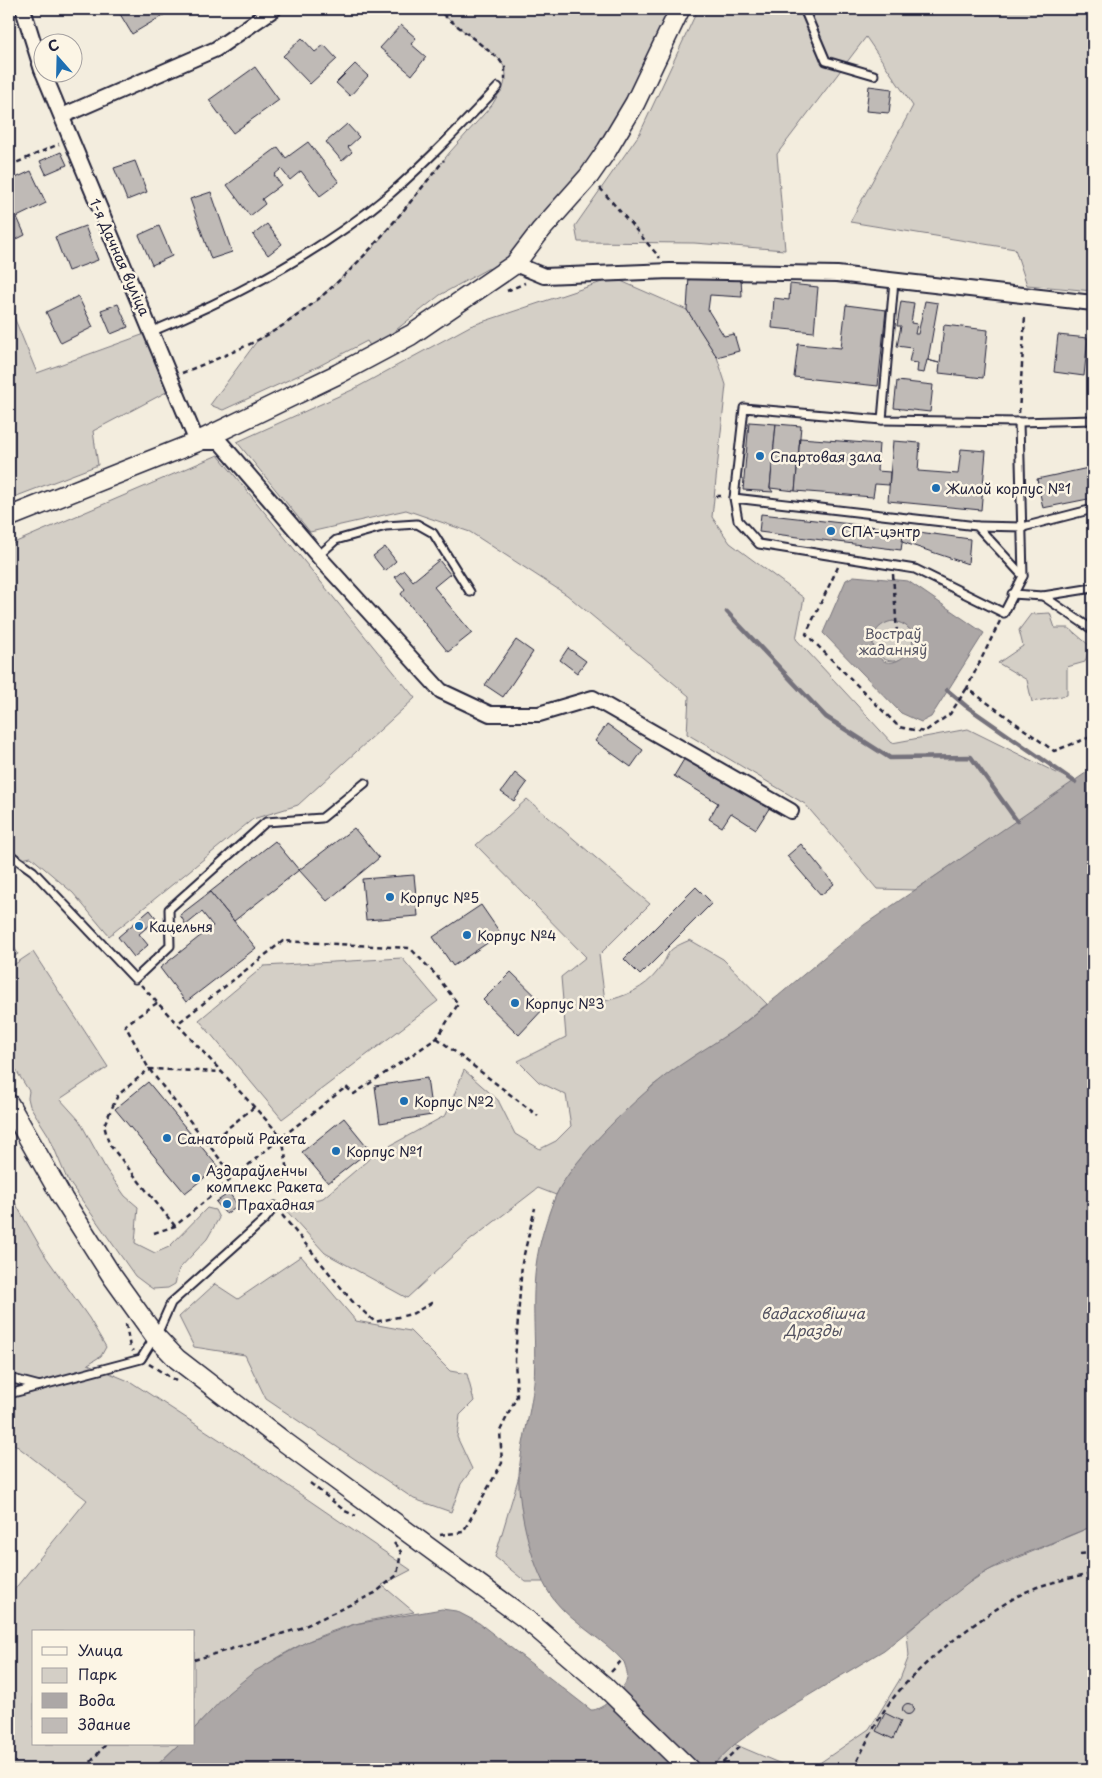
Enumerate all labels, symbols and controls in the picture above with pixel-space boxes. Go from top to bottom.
north arrow [32,32,82,82]
text: С [45,34,62,57]
street label: 1-я Дачная вуліца [85,195,156,320]
place label: Спартовая зала [770,446,882,467]
marker: Спартовая зала [754,450,766,462]
place label: Жилой корпус №1 [946,478,1071,499]
marker: Жилой корпус №1 [930,482,942,494]
place label: СПА-цэнтр [841,521,920,542]
marker: СПА-цэнтр [825,525,837,537]
park label: Востраў жаданняў [858,623,927,660]
place label: Корпус №5 [400,887,479,908]
marker: Корпус №5 [384,891,396,903]
place label: Кацельня [149,916,213,937]
marker: Кацельня [133,920,145,932]
place label: Корпус №4 [477,925,557,946]
marker: Корпус №4 [461,929,473,941]
place label: Корпус №3 [525,993,605,1014]
marker: Корпус №3 [509,997,521,1009]
place label: Корпус №2 [414,1091,494,1112]
marker: Корпус №2 [398,1095,410,1107]
place label: Санаторый Ракета [177,1128,306,1149]
marker: Санаторый Ракета [161,1132,173,1144]
place label: Корпус №1 [346,1141,423,1162]
marker: Корпус №1 [330,1145,342,1157]
place label: Аздараўленчы комплекс Ракета [206,1160,324,1197]
marker: Аздараўленчы комплекс Ракета [190,1172,202,1184]
place label: Прахадная [237,1194,315,1215]
marker: Прахадная [221,1198,233,1210]
water label: вадасховішча Дразды [761,1301,865,1341]
legend [32,1630,195,1746]
text: Улица [78,1638,123,1661]
text: Парк [78,1662,117,1685]
text: Вода [78,1688,116,1711]
text: Здание [78,1712,131,1735]

